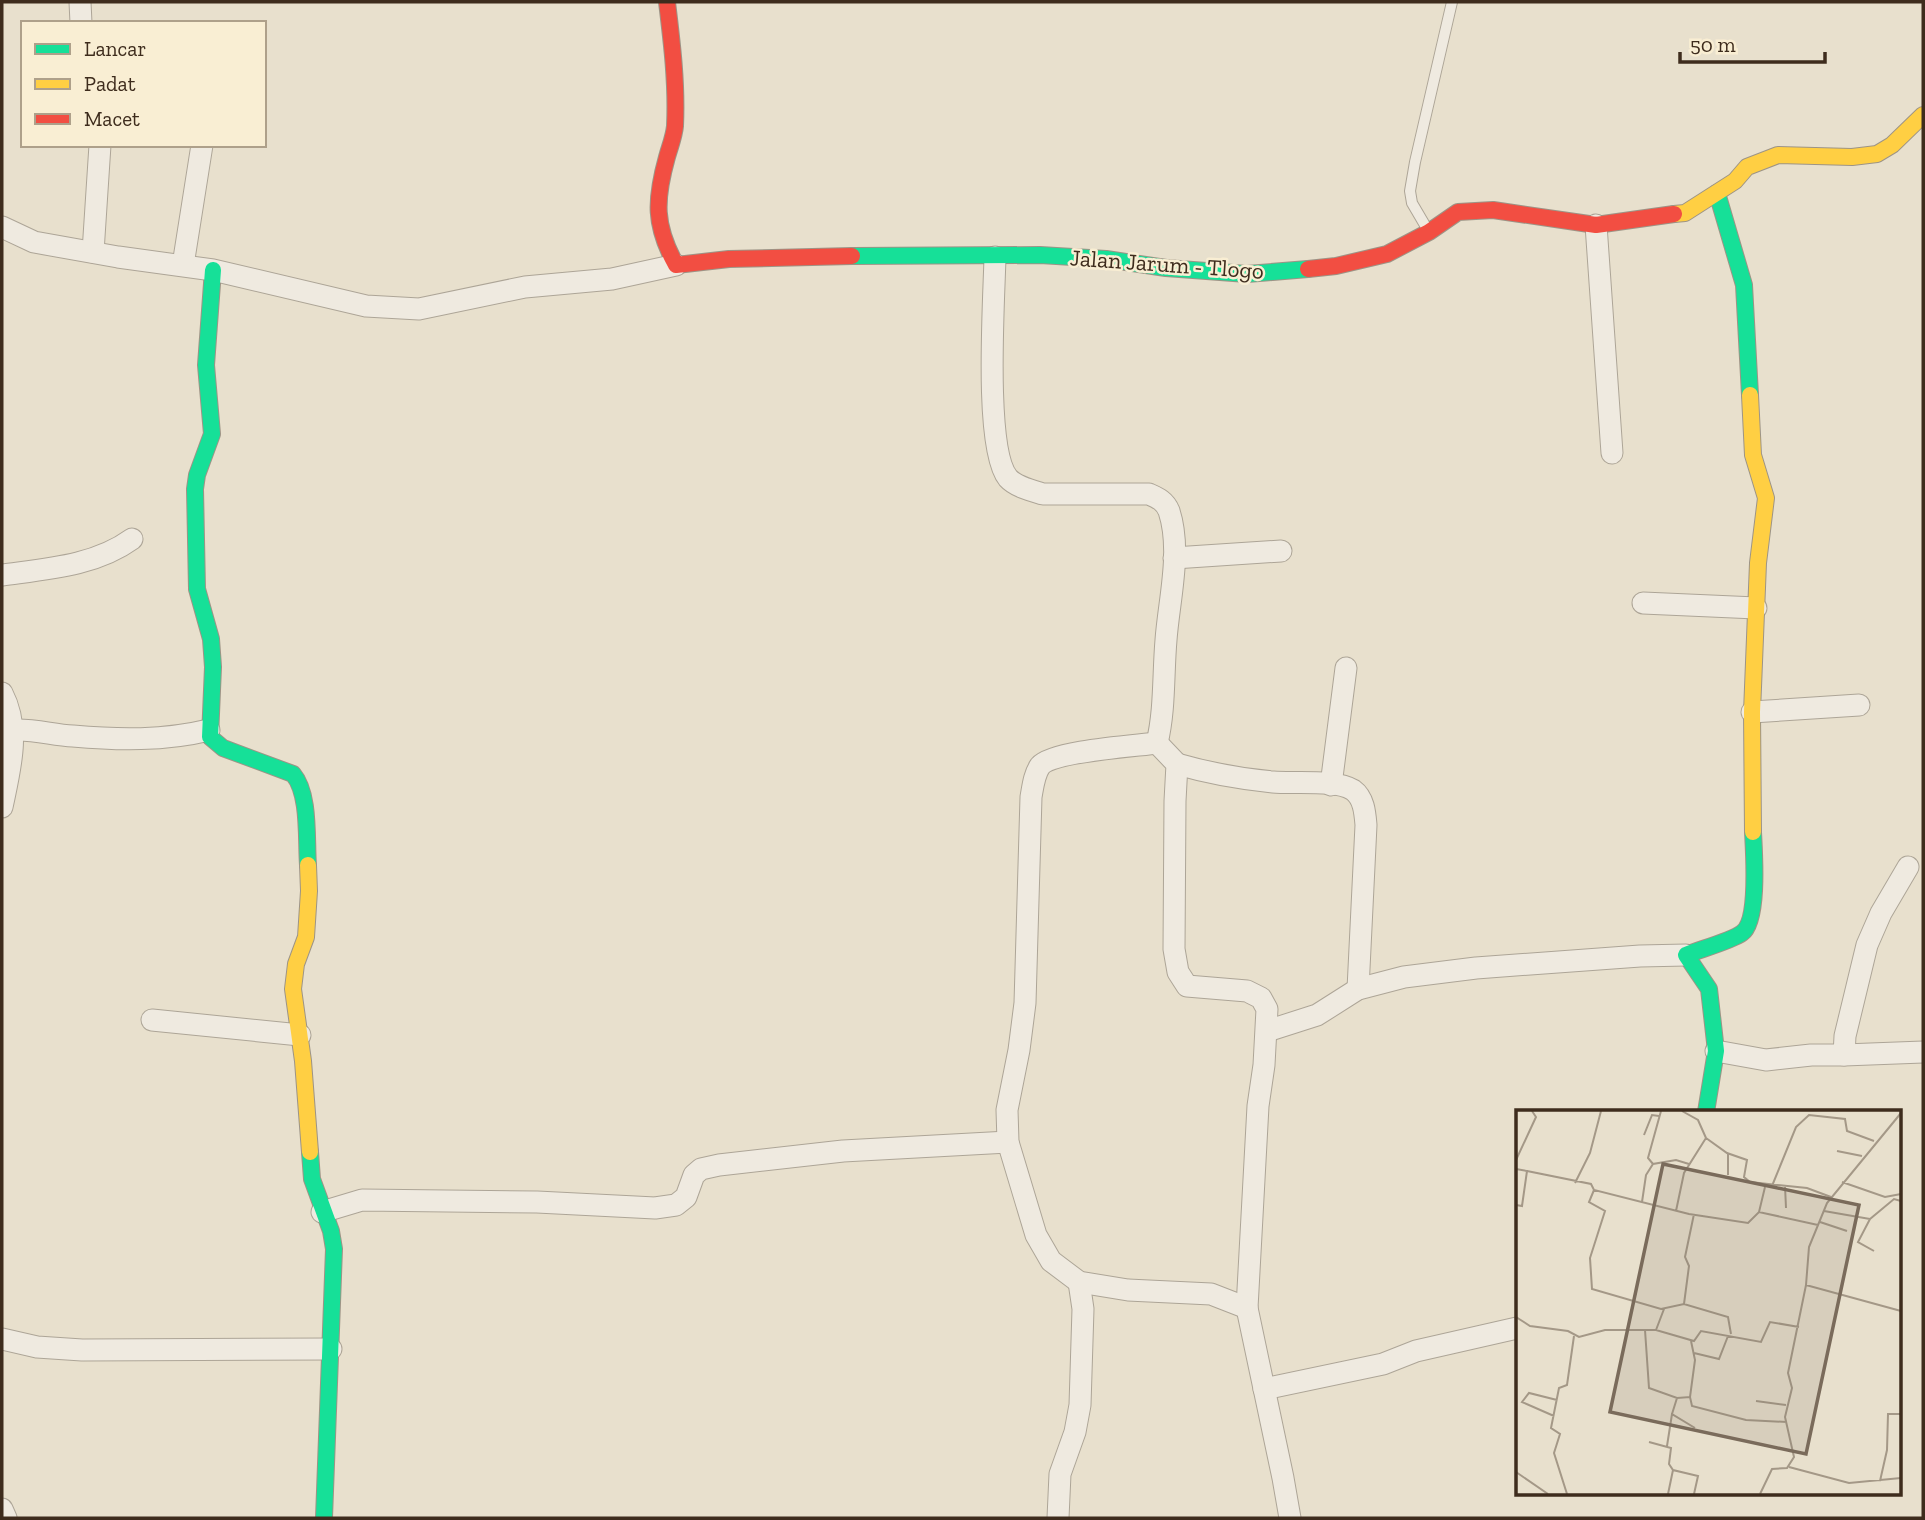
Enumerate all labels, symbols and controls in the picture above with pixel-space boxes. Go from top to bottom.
legend [21,21,266,147]
scale bar [1680,21,1825,65]
text: 50 m [1690,32,1736,57]
text: Lancar [84,36,146,61]
text: Padat [84,71,136,96]
text: Macet [84,106,140,131]
street label: Jalan Jarum - Tlogo [1069,243,1265,285]
inset map [1516,1110,1900,1496]

